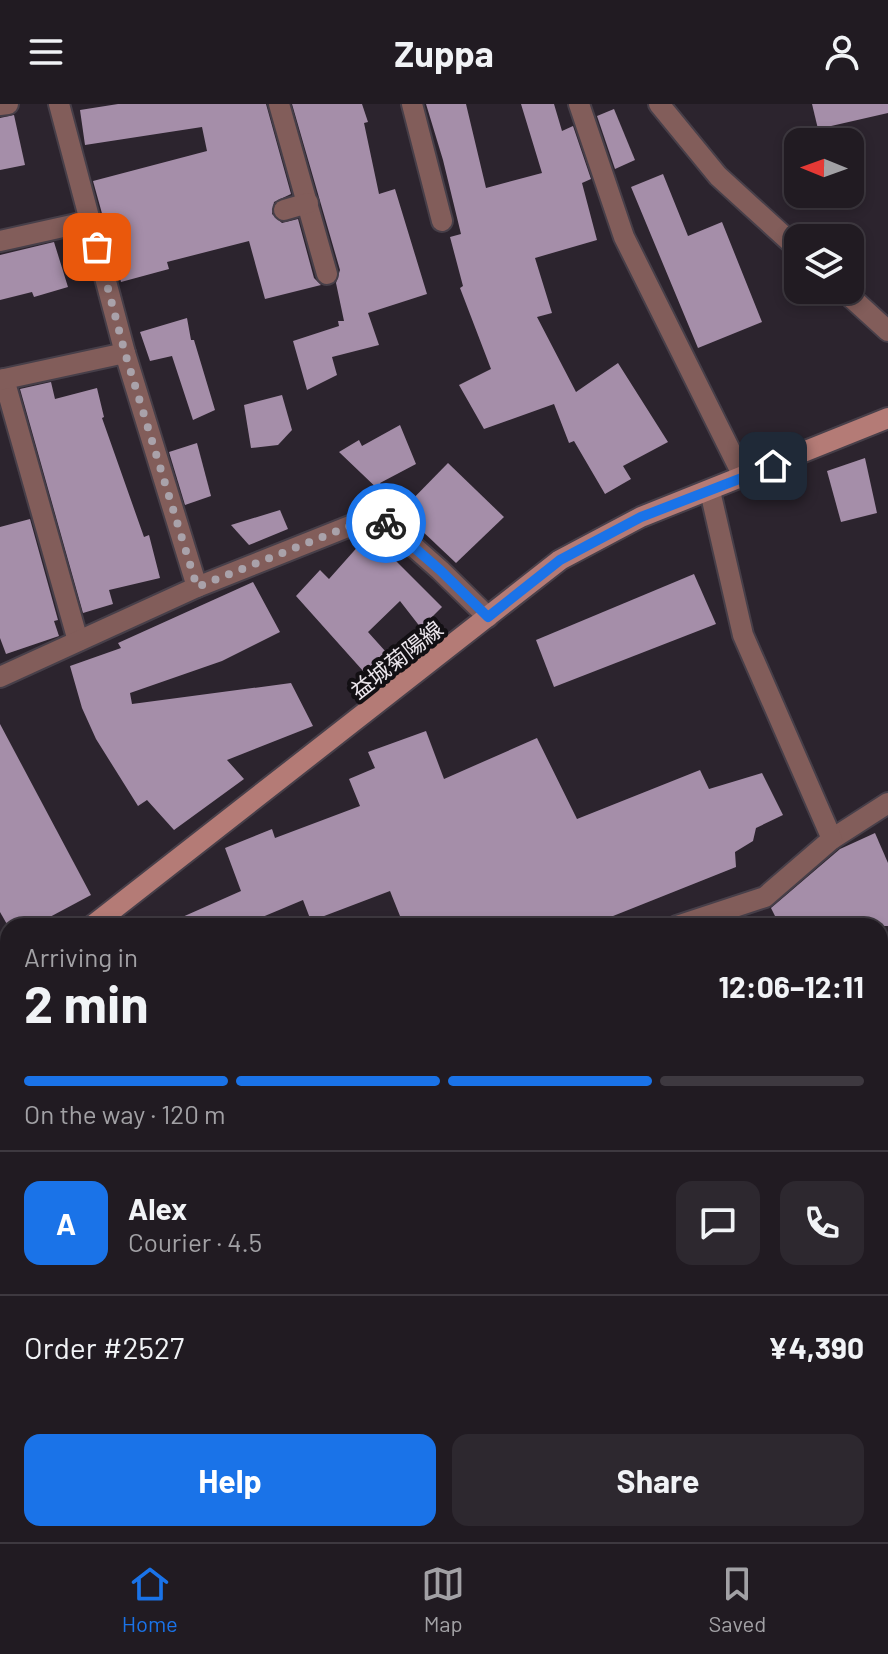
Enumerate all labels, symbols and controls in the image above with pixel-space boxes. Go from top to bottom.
icon: menu [24,30,68,74]
icon: person [820,30,864,74]
text: Zuppa [394,31,494,74]
north arrow [784,128,864,208]
map controls [784,128,864,304]
pin [63,213,131,281]
button: layers [784,224,864,304]
icon: bag [75,225,119,269]
pin [739,432,807,500]
icon: home [751,444,795,488]
courier [346,483,426,563]
icon: bike [364,501,408,545]
street label: 益城菊陽線 [345,615,447,703]
text: Arriving in [24,941,138,972]
text: 12:06–12:11 [718,968,864,1004]
text: 2 min [24,971,149,1033]
text: On the way · 120 m [24,1098,226,1129]
button: chat [676,1181,760,1265]
button: phone [780,1181,864,1265]
text: Alex [128,1190,187,1226]
text: A [56,1205,76,1241]
text: Courier · 4.5 [128,1226,262,1257]
text: Order #2527 [24,1329,184,1365]
text: ¥4,390 [768,1329,864,1365]
button: Help [24,1434,436,1526]
button: Share [452,1434,864,1526]
tab: Home [122,1562,178,1636]
tab: Map [421,1562,465,1636]
tab: Saved [709,1562,766,1636]

